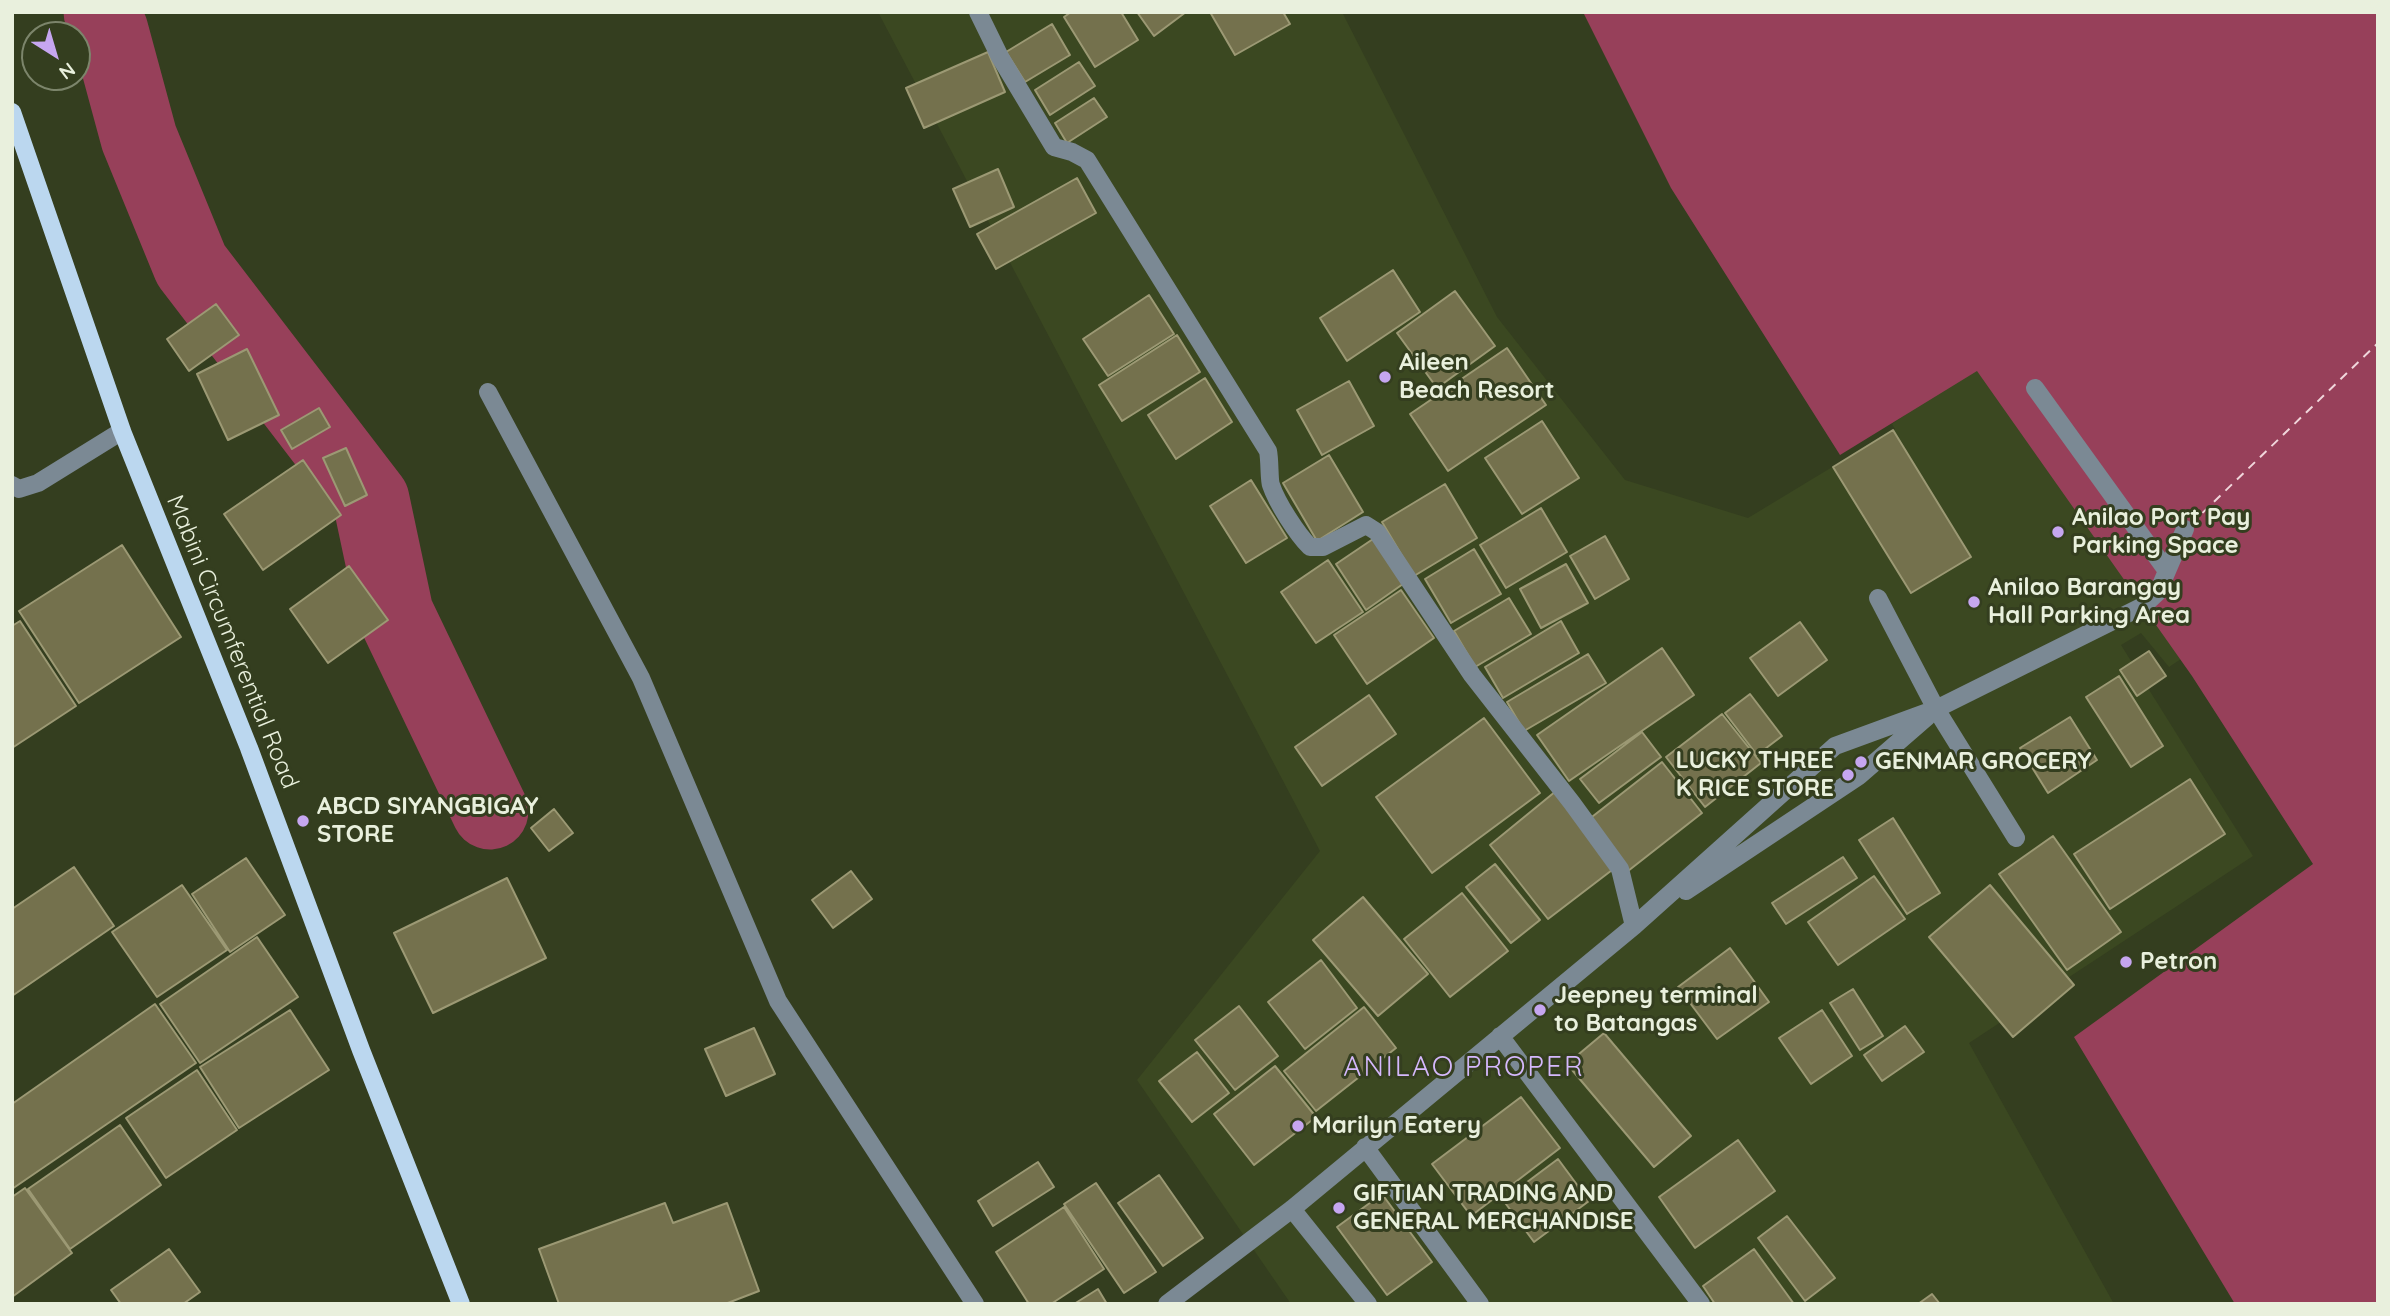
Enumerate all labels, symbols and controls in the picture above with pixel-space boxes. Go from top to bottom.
north arrow [21,21,91,91]
text: N [55,57,80,85]
place label: Aileen Beach Resort [1399,349,1555,405]
marker: Aileen Beach Resort [1377,369,1393,385]
street label: Mabini Circumferential Road [160,491,304,793]
place label: Anilao Port Pay Parking Space [2072,504,2250,560]
marker: Anilao Port Pay Parking Space [2050,524,2066,540]
place label: Anilao Barangay Hall Parking Area [1988,574,2190,630]
marker: Anilao Barangay Hall Parking Area [1966,594,1982,610]
place label: LUCKY THREE K RICE STORE [1676,747,1834,803]
place label: GENMAR GROCERY [1875,748,2092,776]
marker: GENMAR GROCERY [1853,754,1869,770]
marker: LUCKY THREE K RICE STORE [1840,767,1856,783]
place label: ABCD SIYANGBIGAY STORE [317,793,538,849]
marker: ABCD SIYANGBIGAY STORE [295,813,311,829]
place label: Petron [2140,948,2217,976]
marker: Petron [2118,954,2134,970]
place label: Jeepney terminal to Batangas [1554,982,1758,1038]
marker: Jeepney terminal to Batangas [1532,1002,1548,1018]
district label: ANILAO PROPER [1345,1051,1583,1085]
place label: Marilyn Eatery [1312,1112,1481,1140]
marker: Marilyn Eatery [1290,1118,1306,1134]
place label: GIFTIAN TRADING AND GENERAL MERCHANDISE [1353,1180,1634,1236]
marker: GIFTIAN TRADING AND GENERAL MERCHANDISE [1331,1200,1347,1216]

